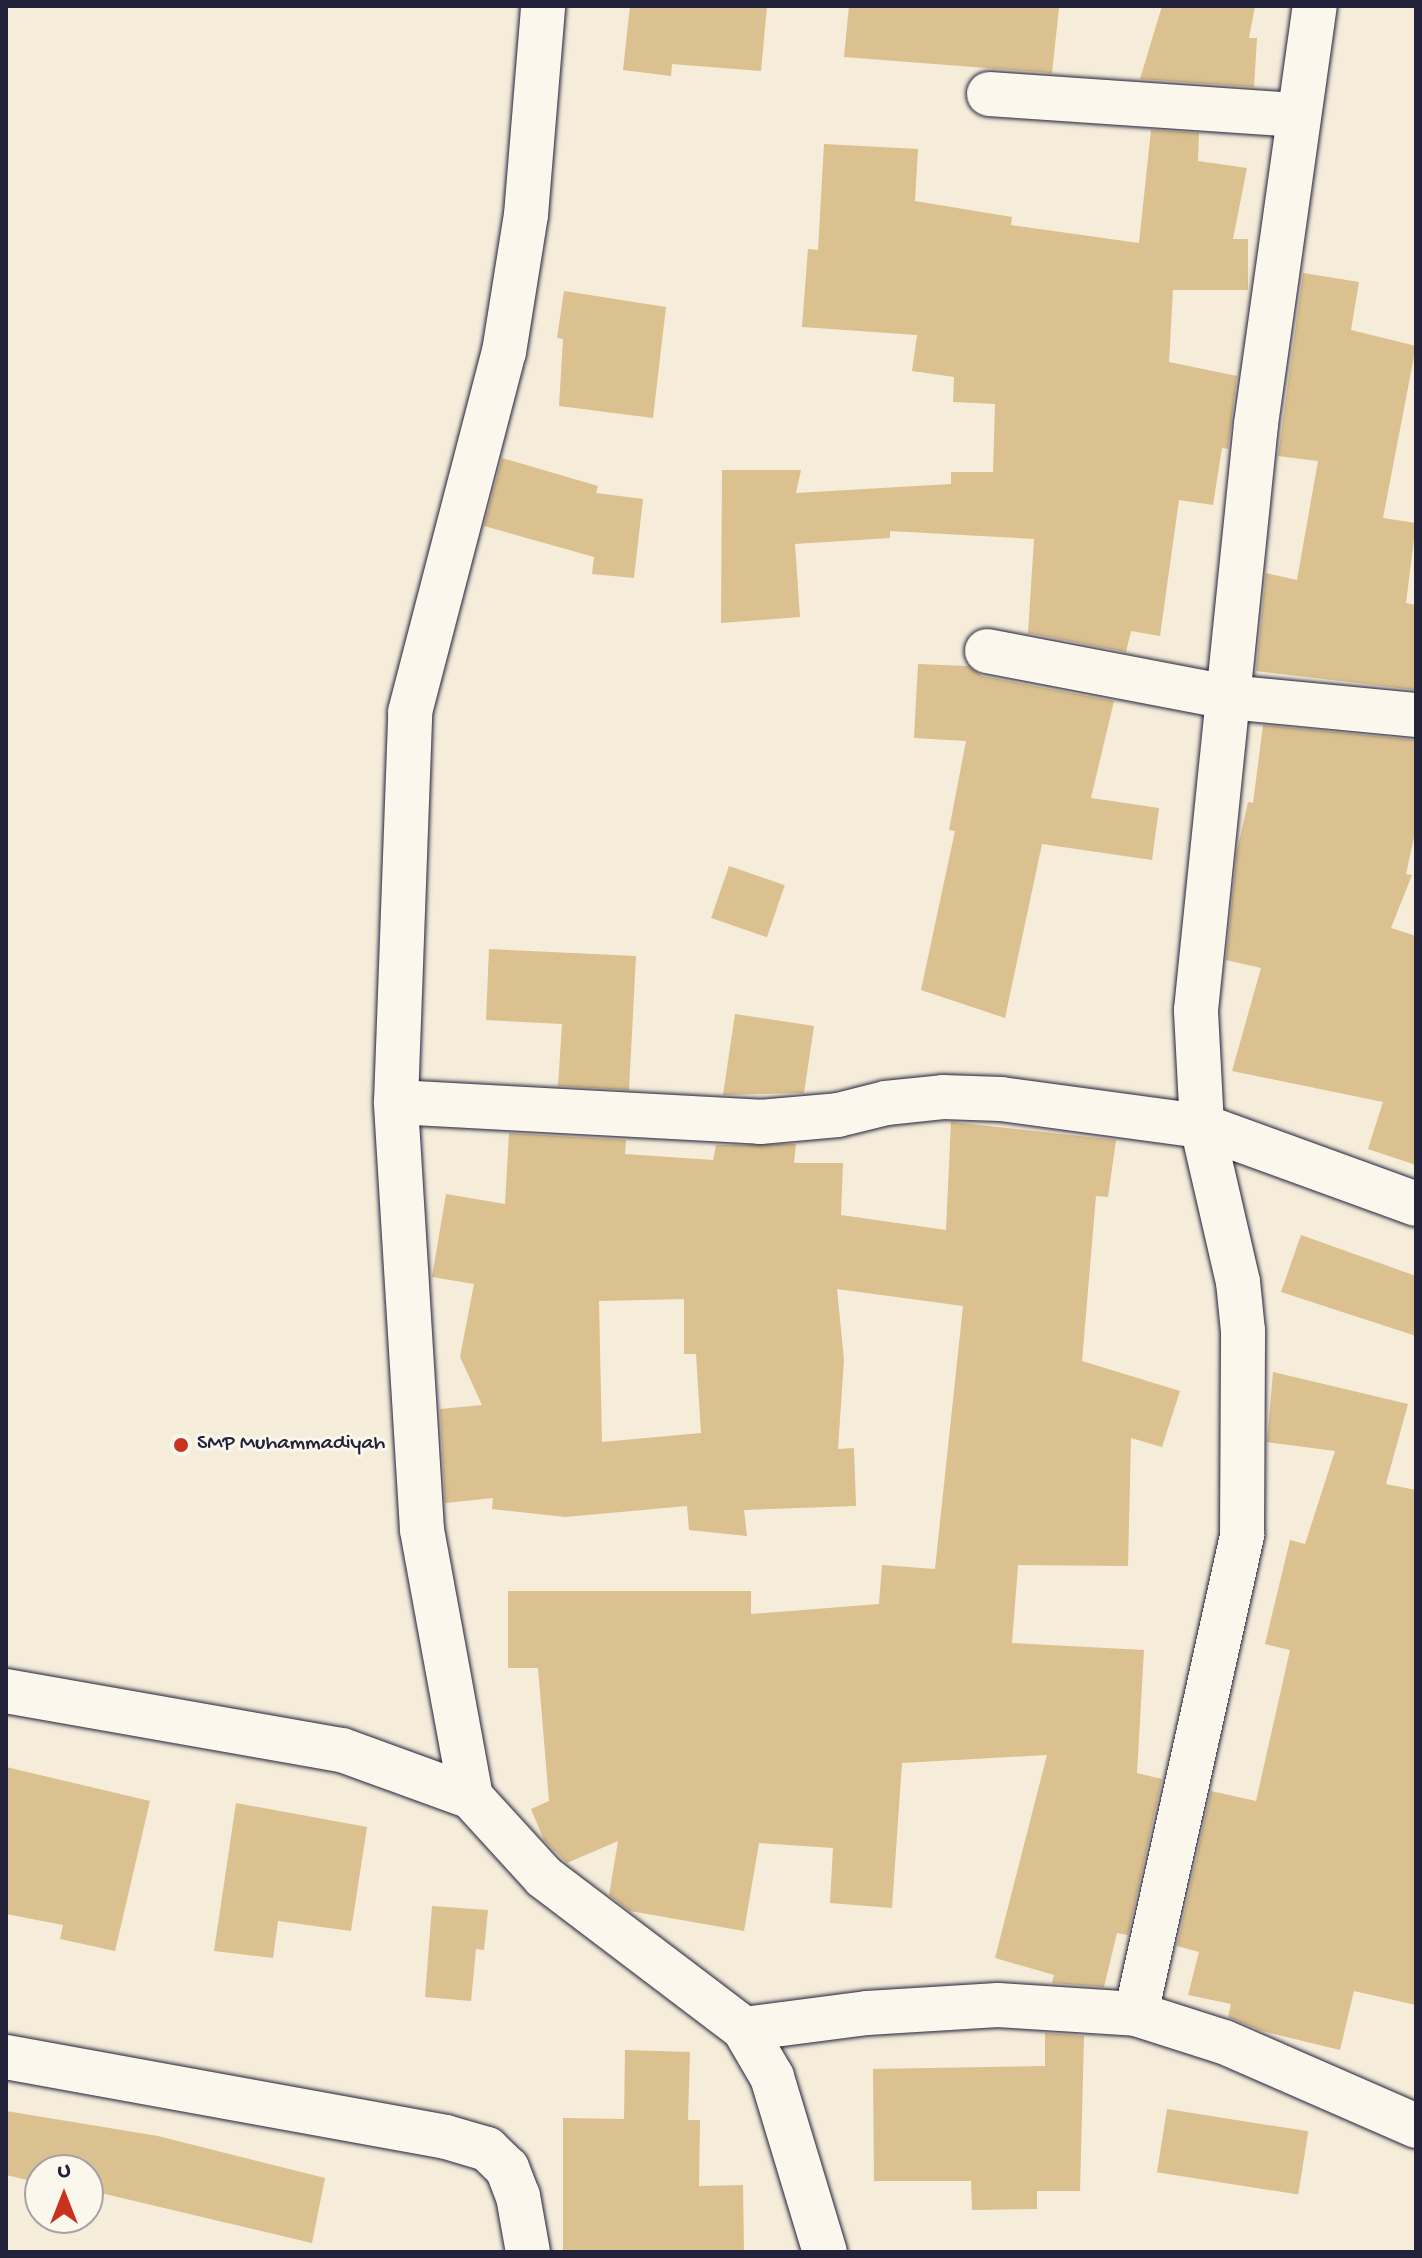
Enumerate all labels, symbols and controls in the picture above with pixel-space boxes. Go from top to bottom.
place label: SMP Muhammadiyah [197,1432,385,1458]
marker: SMP Muhammadiyah [172,1436,190,1454]
north arrow [24,2154,104,2234]
text: U [58,2159,70,2185]

